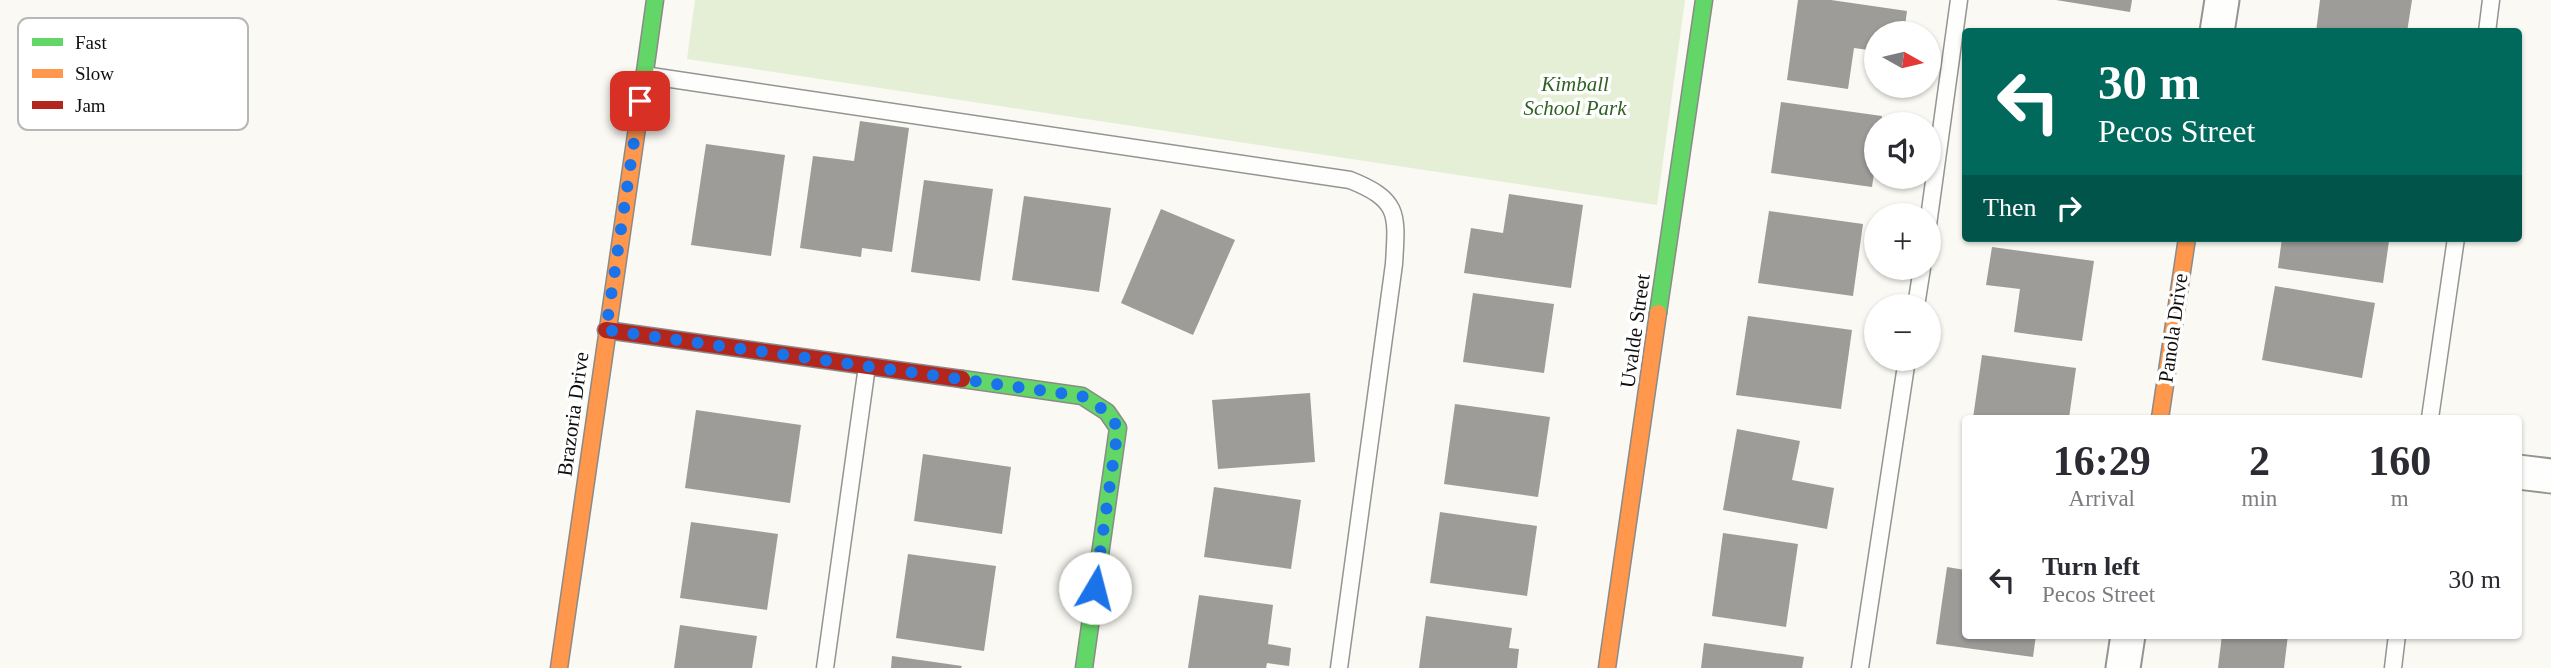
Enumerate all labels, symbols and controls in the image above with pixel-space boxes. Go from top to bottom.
legend [18,18,248,130]
north arrow [1864,21,1941,98]
map controls [1864,21,1941,371]
text: Fast [75,32,107,53]
text: 30 m [2098,55,2200,110]
icon: left [1983,56,2074,147]
text: Slow [75,63,114,84]
pin [610,71,670,131]
park label: Kimball School Park [1523,72,1627,120]
icon: arrive [621,82,659,120]
text: Jam [75,95,106,116]
button: sound [1864,112,1941,189]
text: Pecos Street [2098,113,2255,149]
icon: right [2050,189,2088,227]
text: Then [1983,193,2036,222]
button: + [1864,203,1941,280]
street label: Uvalde Street [1615,272,1655,390]
street label: Panola Drive [2153,272,2193,384]
button: − [1864,294,1941,371]
street label: Brazoria Drive [552,350,594,478]
text: 16:29 [2053,438,2151,484]
text: 2 [2249,438,2270,484]
text: 160 [2368,438,2431,484]
text: Arrival [2069,486,2135,511]
text: min [2242,486,2277,511]
text: m [2391,486,2409,511]
position arrow [1058,551,1132,625]
text: Turn left [2042,552,2140,581]
icon: left [1983,561,2021,599]
text: 30 m [2448,565,2501,594]
text: Pecos Street [2042,582,2155,607]

